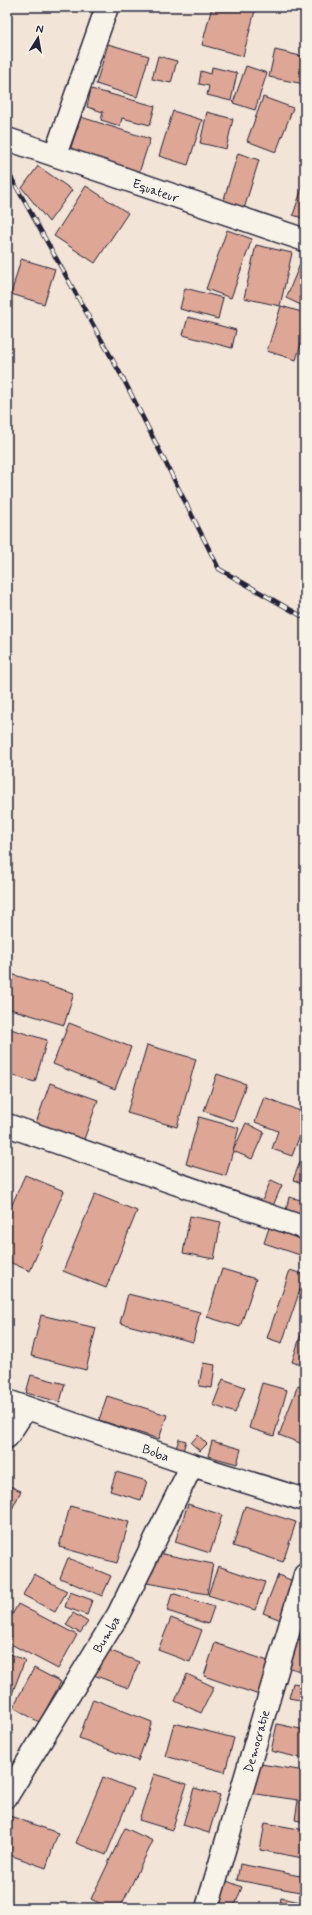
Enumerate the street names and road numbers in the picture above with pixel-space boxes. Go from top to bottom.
street label: Equateur [130,176,182,208]
street label: Boba [140,1441,171,1466]
street label: Bumba [90,1613,125,1656]
street label: Democratie [240,1708,275,1775]

